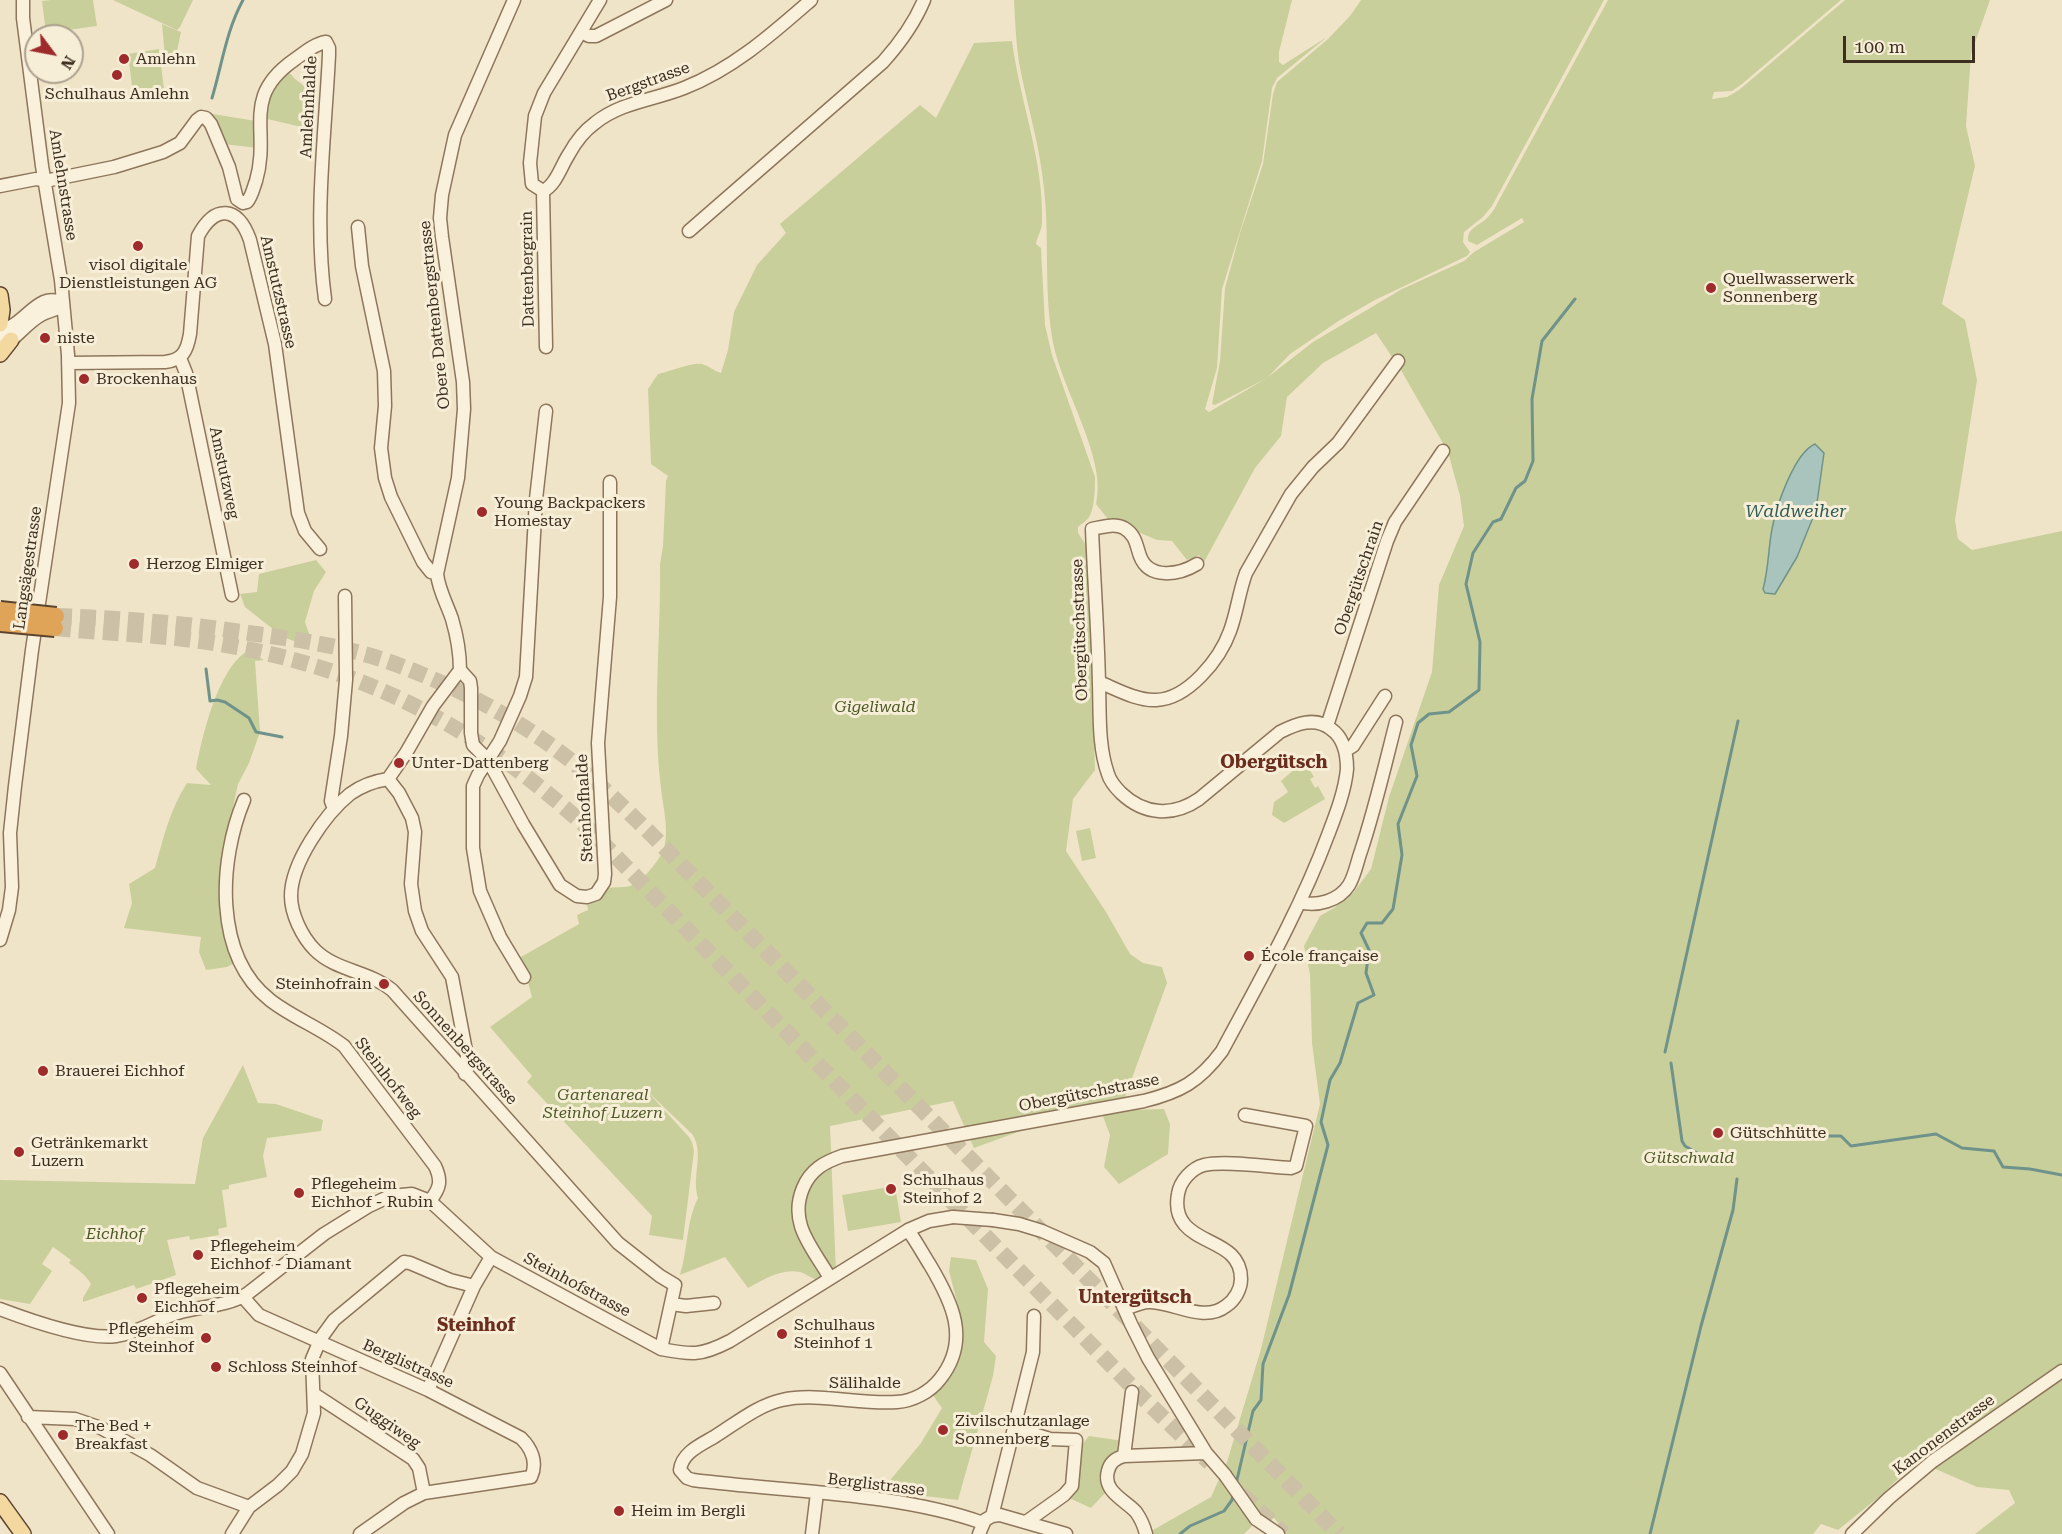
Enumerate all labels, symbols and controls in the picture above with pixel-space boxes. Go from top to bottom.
north arrow [24,24,84,84]
scale bar [1846,24,1978,62]
text: 100 m [1854,36,1905,57]
place label: Amlehn [136,49,196,69]
text: N [57,52,79,73]
marker: Amlehn [117,52,131,66]
street label: Amlehnhalde [297,55,321,159]
street label: Bergstrasse [604,58,692,106]
marker: Schulhaus Amlehn [110,68,124,82]
place label: Schulhaus Amlehn [45,84,189,104]
street label: Amlehnstrasse [45,128,81,242]
street label: Dattenbergrain [517,210,539,328]
street label: Obere Dattenbergstrasse [416,220,454,410]
street label: Amstutzstrasse [256,234,300,350]
marker: visol digitale Dienstleistungen AG [131,239,145,253]
place label: visol digitale Dienstleistungen AG [59,255,217,293]
place label: Quellwasserwerk Sonnenberg [1723,269,1855,307]
marker: Quellwasserwerk Sonnenberg [1704,281,1718,295]
place label: niste [57,328,95,348]
marker: niste [38,331,52,345]
place label: Brockenhaus [96,369,197,389]
marker: Brockenhaus [77,372,91,386]
street label: Amstutzweg [205,425,243,521]
place label: Young Backpackers Homestay [494,493,645,531]
water label: Waldweiher [1745,501,1847,523]
street label: Langsägestrasse [10,505,46,631]
marker: Young Backpackers Homestay [475,505,489,519]
street label: Obergütschrain [1330,518,1388,638]
place label: Herzog Elmiger [146,554,264,574]
marker: Herzog Elmiger [127,557,141,571]
street label: Obergütschstrasse [1068,558,1092,702]
park label: Gigeliwald [834,697,916,717]
district label: Obergütsch [1220,752,1328,774]
place label: Unter-Dattenberg [411,753,548,773]
street label: Steinhofhalde [573,753,597,863]
marker: Unter-Dattenberg [392,756,406,770]
place label: École française [1261,946,1379,966]
marker: École française [1242,949,1256,963]
place label: Steinhofrain [276,974,372,994]
marker: Steinhofrain [377,977,391,991]
street label: Sonnenbergstrasse [409,987,521,1109]
street label: Steinhofweg [351,1034,425,1122]
place label: Brauerei Eichhof [55,1061,184,1081]
marker: Brauerei Eichhof [36,1064,50,1078]
street label: Obergütschstrasse [1017,1070,1161,1116]
park label: Gartenareal Steinhof Luzern [543,1085,663,1123]
place label: Gütschhütte [1730,1123,1826,1143]
marker: Gütschhütte [1711,1126,1725,1140]
place label: Getränkemarkt Luzern [31,1133,148,1171]
marker: Getränkemarkt Luzern [12,1145,26,1159]
park label: Gütschwald [1644,1148,1734,1168]
place label: Schulhaus Steinhof 2 [903,1170,984,1208]
place label: Pflegeheim Eichhof - Rubin [311,1174,433,1212]
marker: Schulhaus Steinhof 2 [884,1182,898,1196]
marker: Pflegeheim Eichhof - Rubin [292,1186,306,1200]
park label: Eichhof [86,1224,144,1244]
place label: Pflegeheim Eichhof - Diamant [210,1236,351,1274]
marker: Pflegeheim Eichhof - Diamant [191,1248,205,1262]
street label: Steinhofstrasse [520,1249,634,1321]
place label: Pflegeheim Eichhof [154,1279,240,1317]
district label: Untergütsch [1078,1287,1192,1309]
marker: Pflegeheim Eichhof [135,1291,149,1305]
district label: Steinhof [437,1315,515,1337]
place label: Schulhaus Steinhof 1 [794,1315,875,1353]
place label: Pflegeheim Steinhof [108,1319,194,1357]
marker: Schulhaus Steinhof 1 [775,1327,789,1341]
marker: Pflegeheim Steinhof [199,1331,213,1345]
street label: Berglistrasse [360,1335,456,1393]
place label: Schloss Steinhof [228,1357,357,1377]
marker: Schloss Steinhof [209,1360,223,1374]
street label: Sälihalde [829,1373,901,1393]
street label: Kanonenstrasse [1889,1391,1999,1479]
street label: Guggiweg [350,1393,424,1453]
place label: Zivilschutzanlage Sonnenberg [955,1411,1089,1449]
place label: The Bed + Breakfast [75,1416,152,1454]
marker: Zivilschutzanlage Sonnenberg [936,1423,950,1437]
marker: The Bed + Breakfast [56,1428,70,1442]
street label: Berglistrasse [826,1470,926,1500]
place label: Heim im Bergli [631,1501,745,1521]
marker: Heim im Bergli [612,1504,626,1518]

